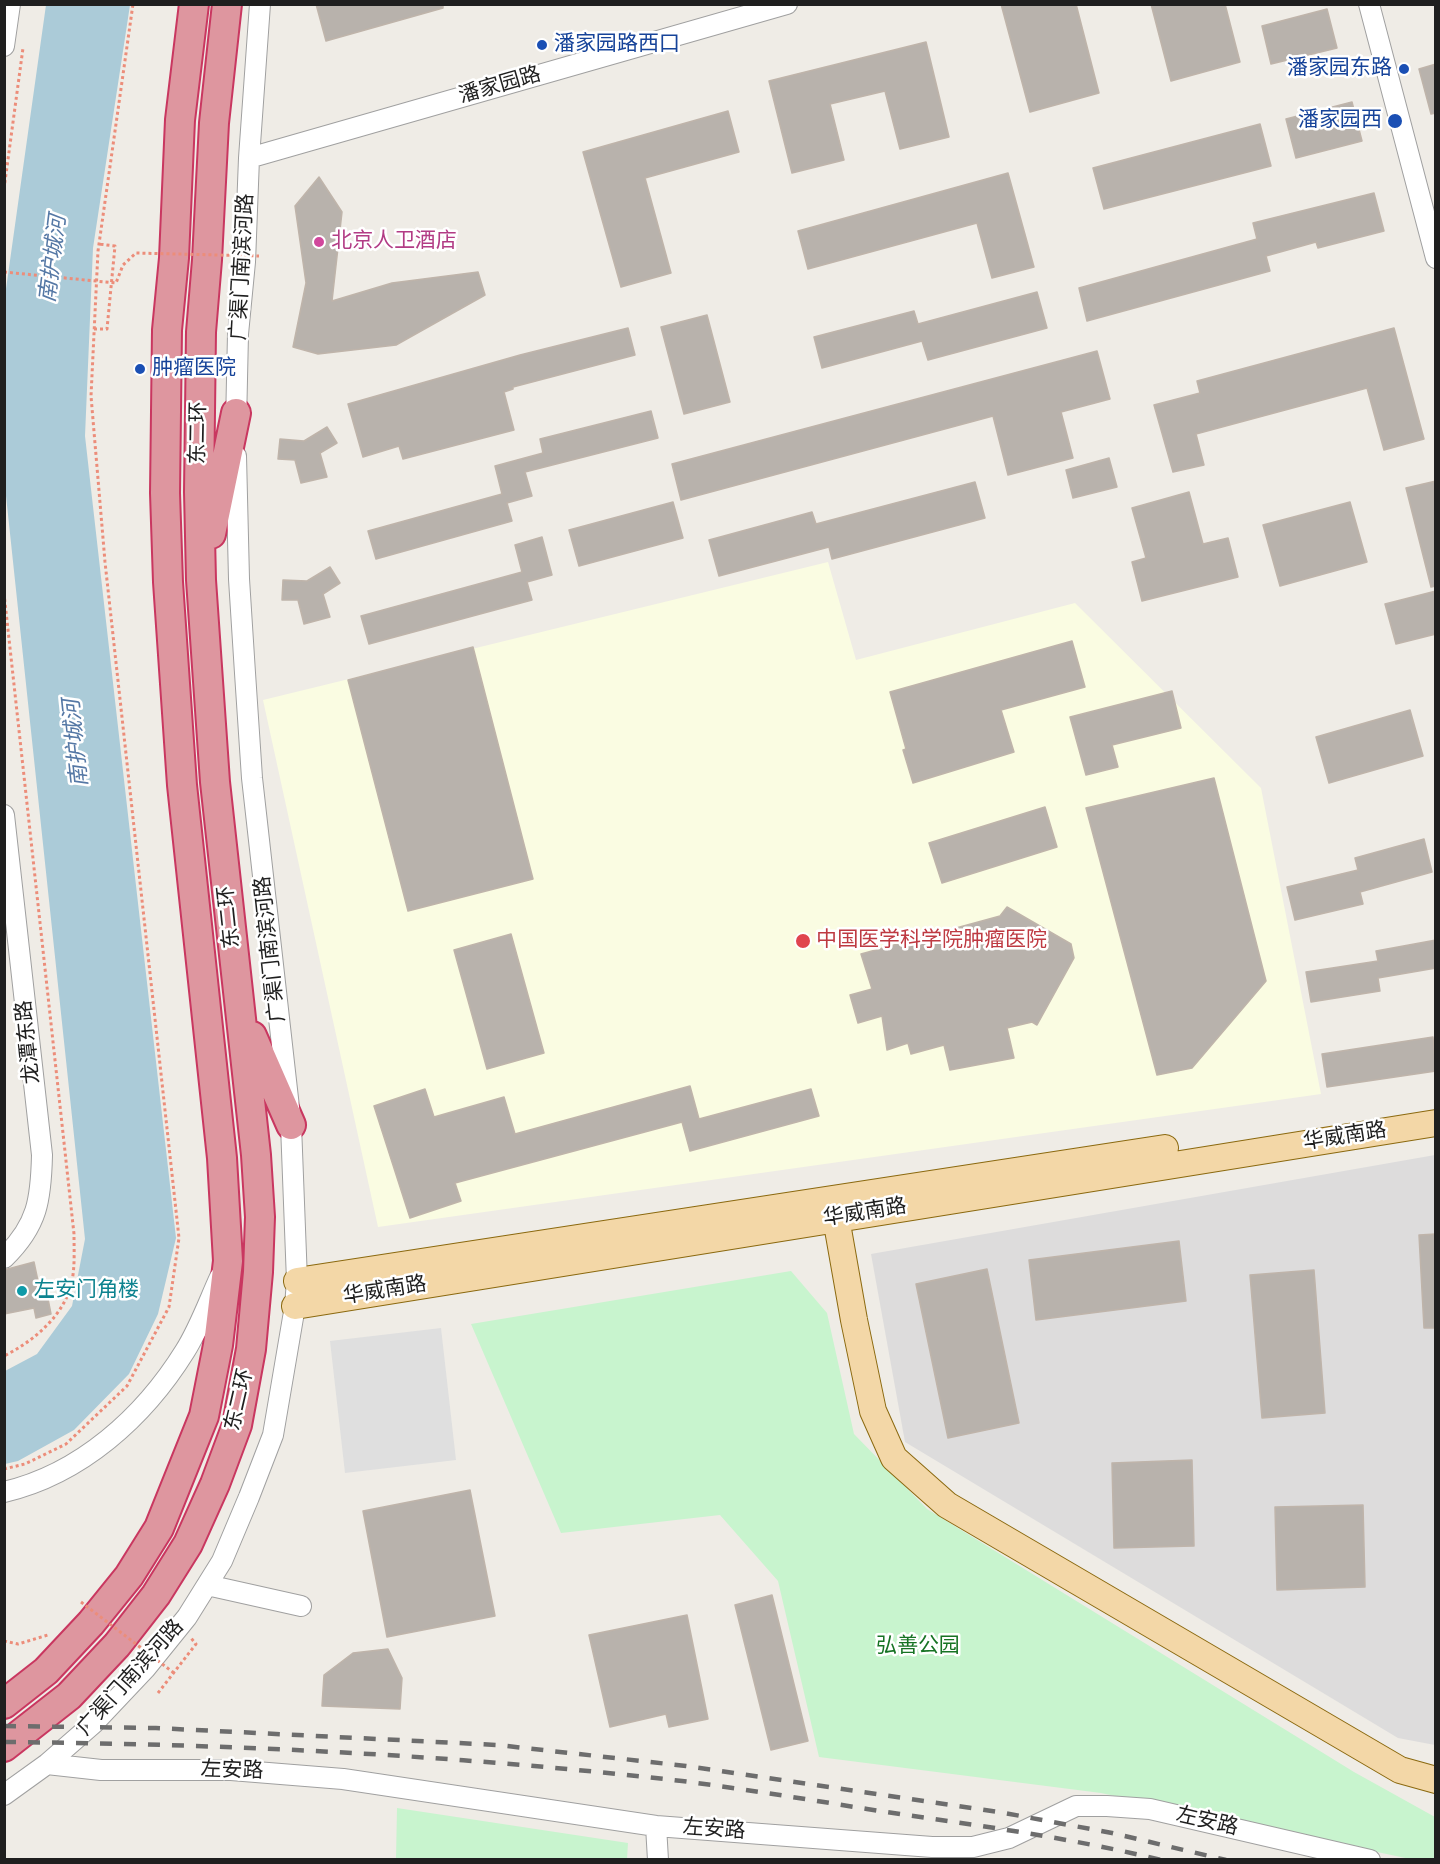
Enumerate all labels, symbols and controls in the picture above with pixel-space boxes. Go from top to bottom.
place label: 潘家园路西口 [554,32,680,58]
marker: 潘家园路西口 [535,38,549,52]
place label: 潘家园东路 [1287,56,1392,82]
street label: 潘家园路 [456,62,544,110]
marker: 潘家园东路 [1397,62,1411,76]
place label: 潘家园西 [1298,108,1382,134]
marker: 潘家园西 [1386,112,1404,130]
street label: 广渠门南滨河路 [227,193,259,341]
water label: 南护城河 [36,214,72,304]
place label: 北京人卫酒店 [331,229,457,255]
marker: 北京人卫酒店 [312,235,326,249]
place label: 肿瘤医院 [152,356,236,382]
marker: 肿瘤医院 [133,362,147,376]
street label: 东二环 [186,401,212,465]
water label: 南护城河 [59,698,95,788]
street label: 广渠门南滨河路 [251,875,291,1023]
street label: 东二环 [214,884,246,950]
place label: 中国医学科学院肿瘤医院 [816,928,1047,954]
marker: 中国医学科学院肿瘤医院 [794,932,812,950]
street label: 龙潭东路 [12,999,46,1085]
street label: 华威南路 [1302,1118,1388,1156]
street label: 华威南路 [822,1194,908,1232]
street label: 华威南路 [342,1272,428,1310]
place label: 左安门角楼 [34,1278,139,1304]
marker: 左安门角楼 [15,1284,29,1298]
street label: 东二环 [221,1366,259,1434]
street label: 广渠门南滨河路 [72,1615,190,1741]
park label: 弘善公园 [876,1634,960,1660]
street label: 左安路 [200,1757,264,1785]
street label: 左安路 [1173,1803,1241,1841]
street label: 左安路 [682,1815,746,1845]

